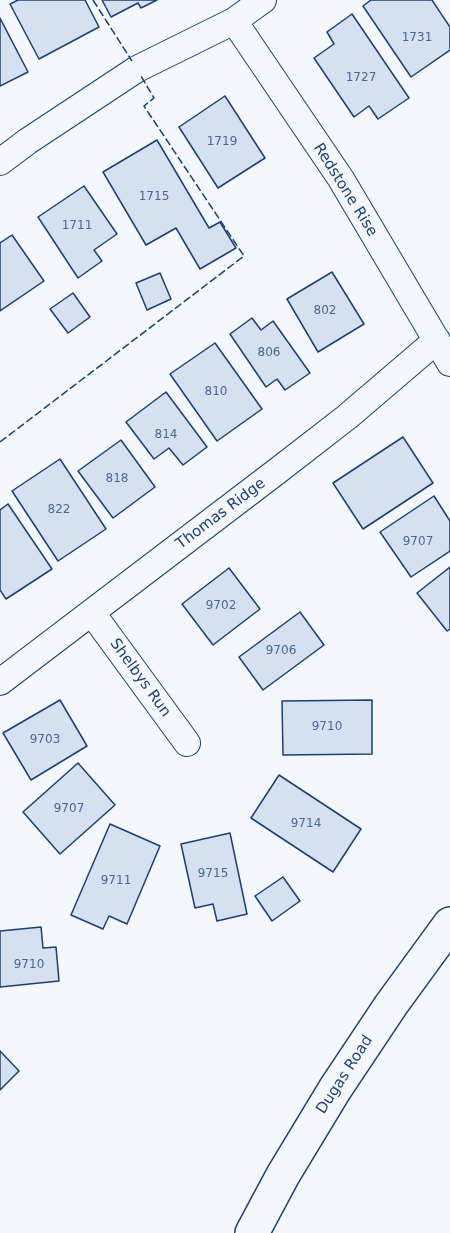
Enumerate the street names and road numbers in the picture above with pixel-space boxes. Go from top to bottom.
street label: Redstone Rise [309,140,381,240]
street label: Thomas Ridge [173,475,269,553]
street label: Shelbys Run [106,635,174,721]
street label: Dugas Road [313,1032,377,1118]

